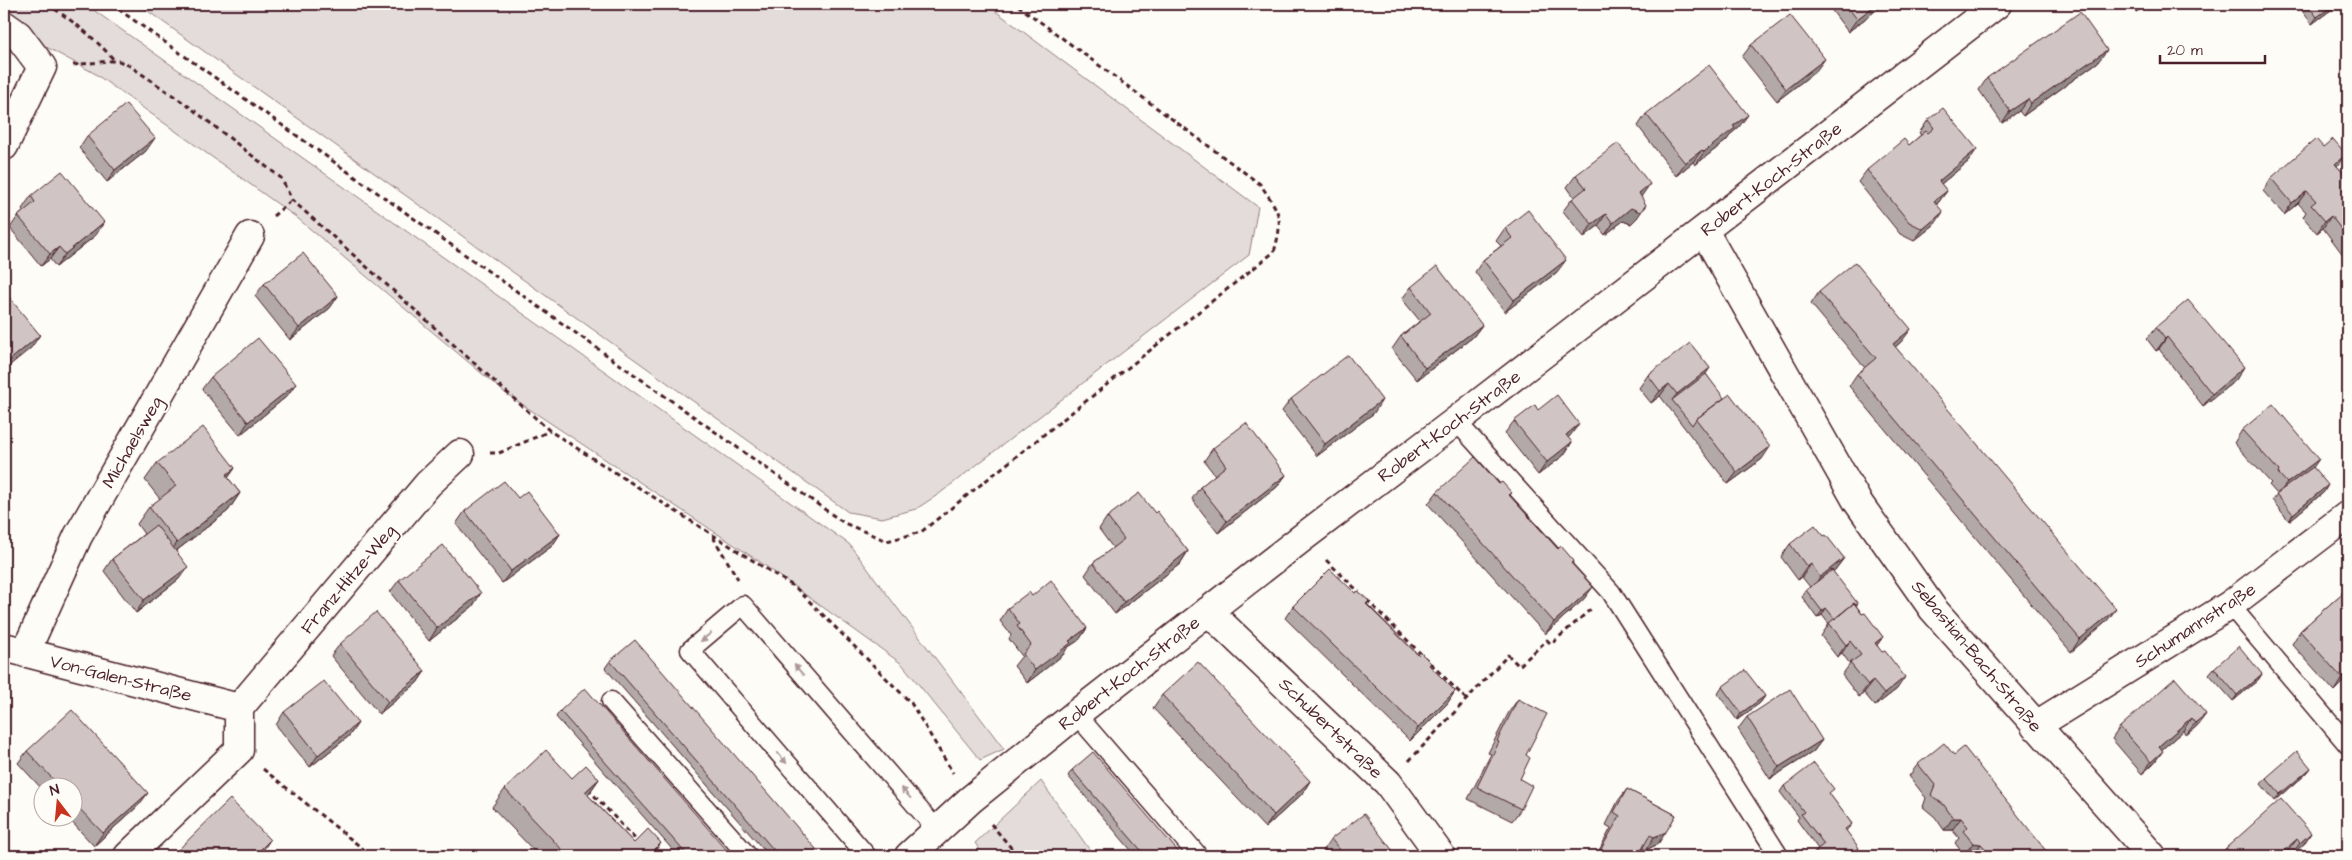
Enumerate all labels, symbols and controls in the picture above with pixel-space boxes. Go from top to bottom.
scale bar [2160,32,2264,64]
text: 20 m [2167,40,2203,61]
street label: Robert-Koch-Straße [1695,116,1847,242]
street label: Robert-Koch-Straße [1373,364,1526,488]
street label: Michaelsweg [96,392,170,493]
street label: Franz-Hitze-Weg [295,519,402,640]
street label: Sebastian-Bach-Straße [1905,575,2048,738]
street label: Schumannstraße [2130,577,2261,674]
street label: Robert-Koch-Straße [1053,610,1205,736]
one-way arrow [700,631,713,642]
street label: Von-Galen-Straße [47,649,195,708]
one-way arrow [794,664,805,677]
street label: Schubertstraße [1273,672,1388,785]
one-way arrow [776,751,788,763]
north arrow [32,778,82,828]
text: N [48,780,62,801]
one-way arrow [900,787,911,800]

